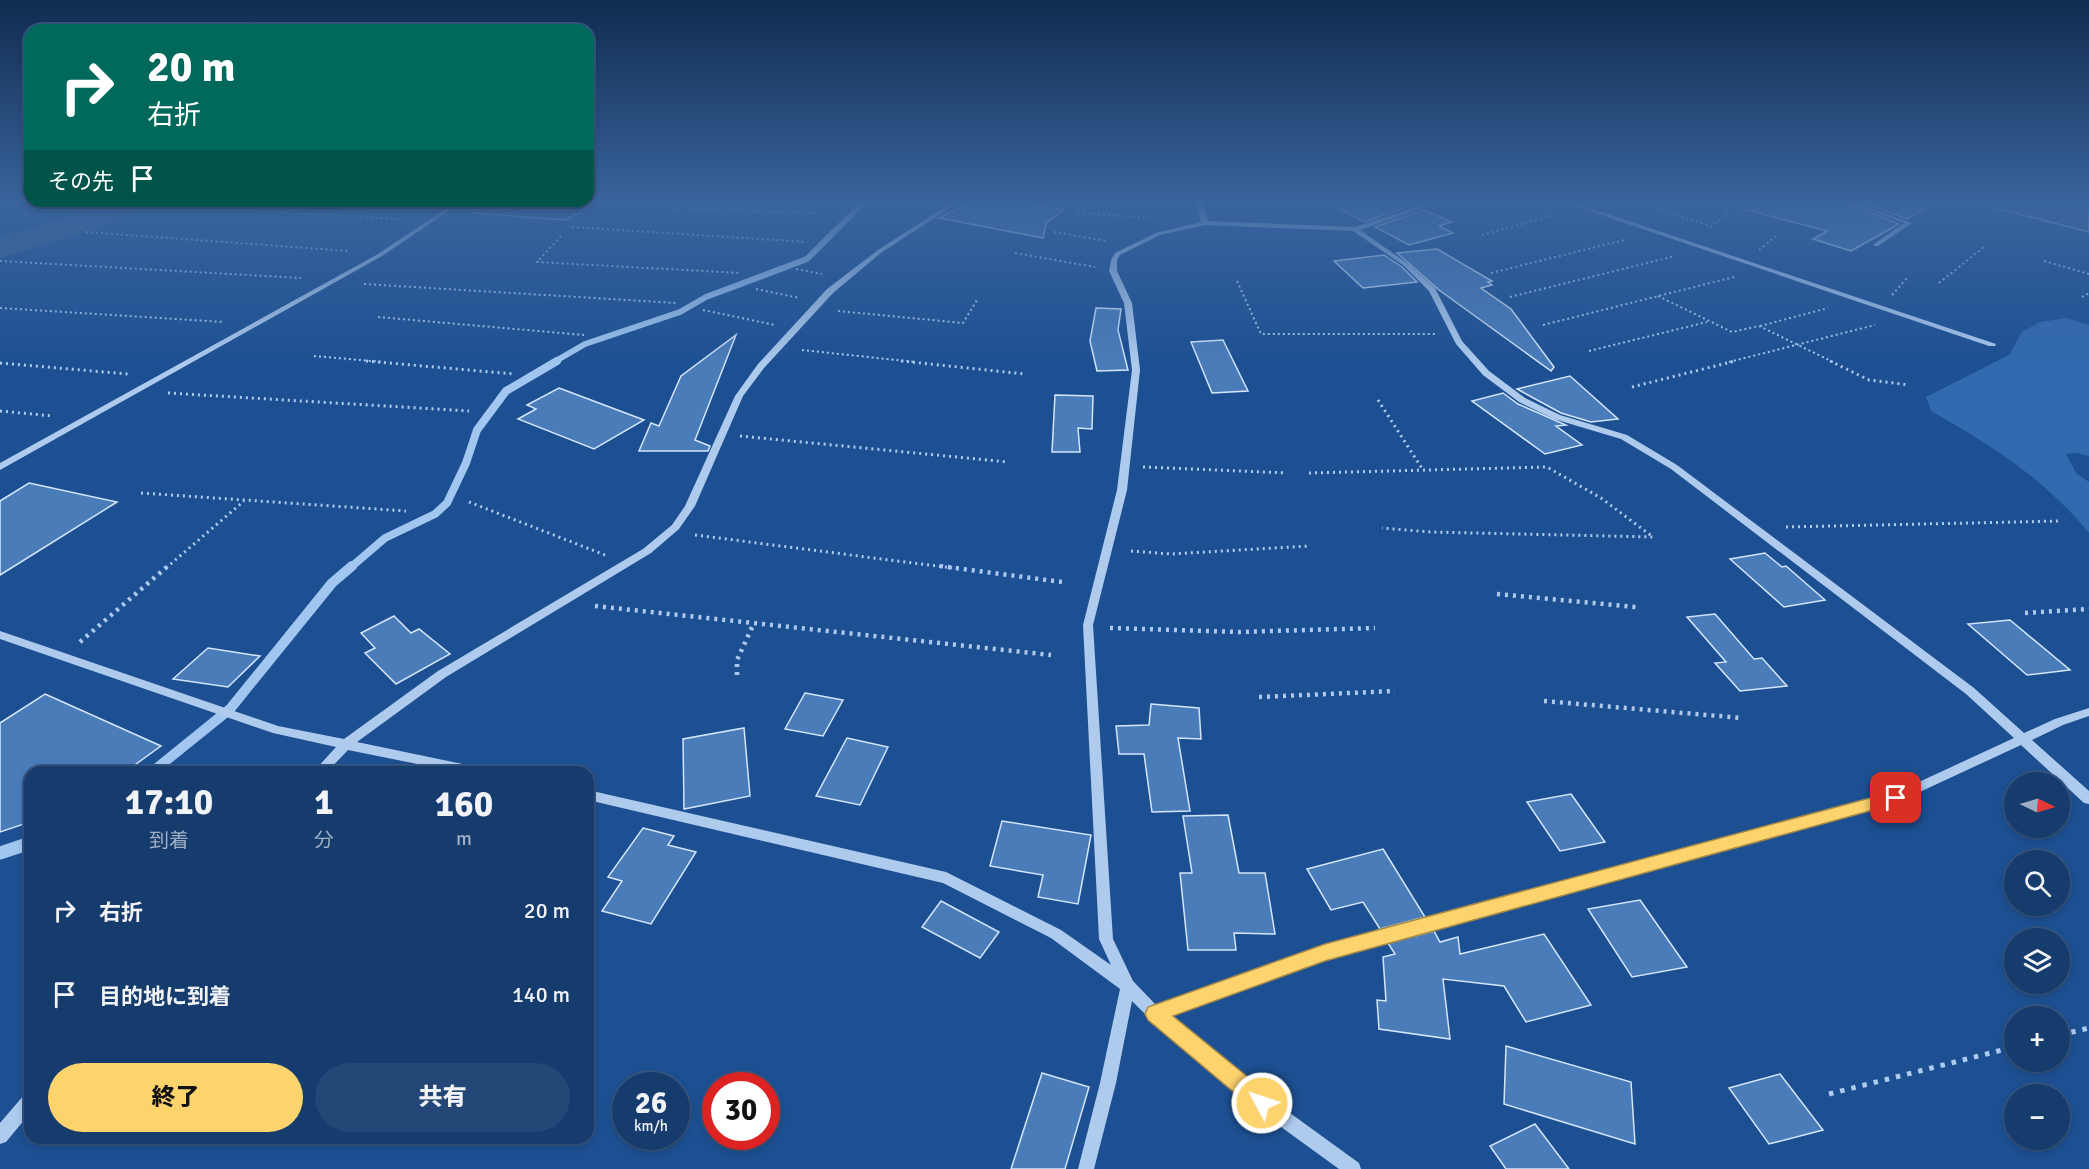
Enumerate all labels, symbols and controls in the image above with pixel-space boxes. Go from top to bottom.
text: 20 m [147,42,236,93]
icon: right [48,48,126,126]
text: 右折 [147,99,201,132]
icon: arrive [126,162,159,195]
text: その先 [48,168,114,195]
pin [1870,772,1921,823]
north arrow [2004,772,2070,838]
map controls [2004,772,2070,1150]
text: 17:10 [125,780,213,825]
text: 1 [314,780,334,825]
icon: arrive [1879,781,1912,814]
text: 160 [435,782,493,827]
text: m [456,826,472,851]
text: 到着 [149,828,189,853]
text: 分 [314,828,334,853]
button: search [2004,850,2070,916]
icon: right [48,894,81,927]
text: 20 m [524,897,570,924]
text: 右折 [99,899,143,926]
button: layers [2004,928,2070,994]
icon: arrive [48,978,81,1011]
text: 140 m [512,981,570,1008]
text: 目的地に到着 [99,983,231,1010]
button: + [2004,1006,2070,1072]
button: 終了 [48,1063,303,1132]
button: 共有 [315,1063,570,1132]
position arrow [1230,1071,1294,1135]
speed limit sign: 30 [702,1072,780,1150]
button: − [2004,1084,2070,1150]
text: 26 [635,1085,667,1122]
text: km/h [634,1117,668,1135]

